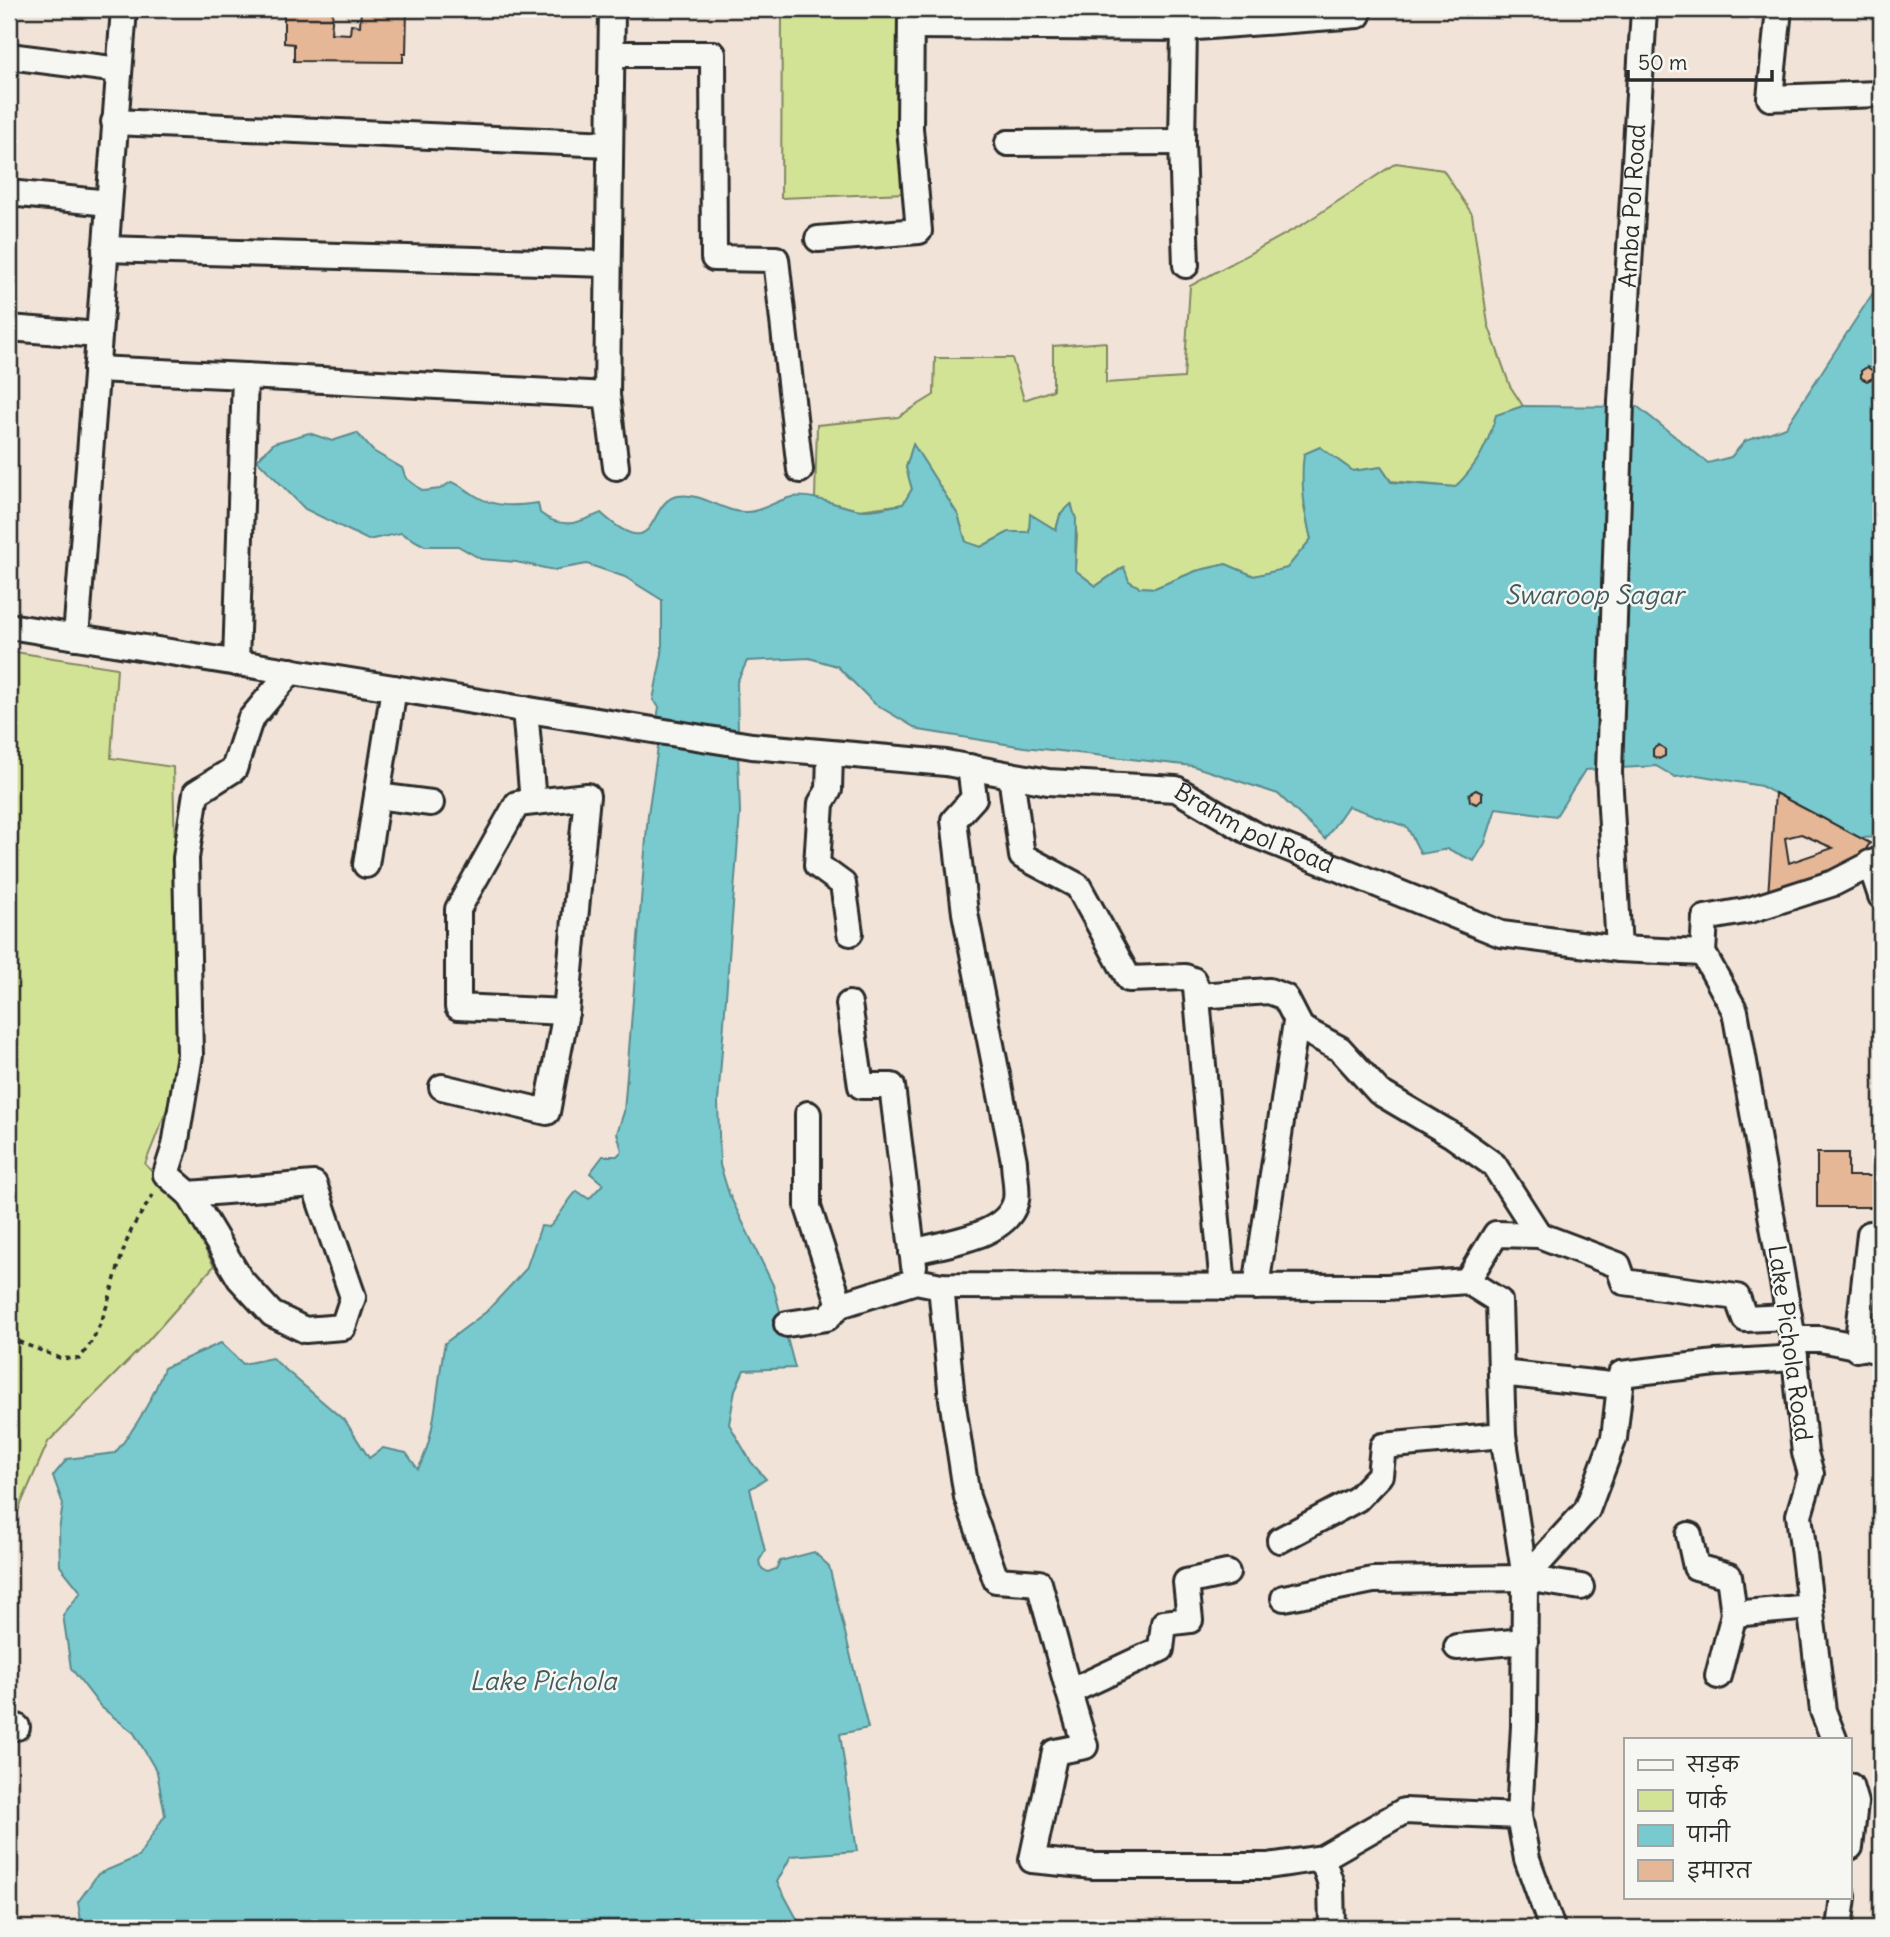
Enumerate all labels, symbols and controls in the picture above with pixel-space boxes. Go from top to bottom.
scale bar [1628,38,1771,82]
text: 50 m [1638,49,1687,76]
street label: Amba Pol Road [1612,123,1651,288]
water label: Swaroop Sagar [1504,578,1687,611]
street label: Brahm pol Road [1169,775,1338,879]
street label: Lake Pichola Road [1762,1243,1820,1443]
water label: Lake Pichola [469,1664,618,1697]
legend [1624,1738,1852,1898]
text: सड़क [1686,1751,1740,1778]
text: पार्क [1686,1784,1728,1814]
text: पानी [1686,1819,1732,1848]
text: इमारत [1687,1857,1753,1884]

